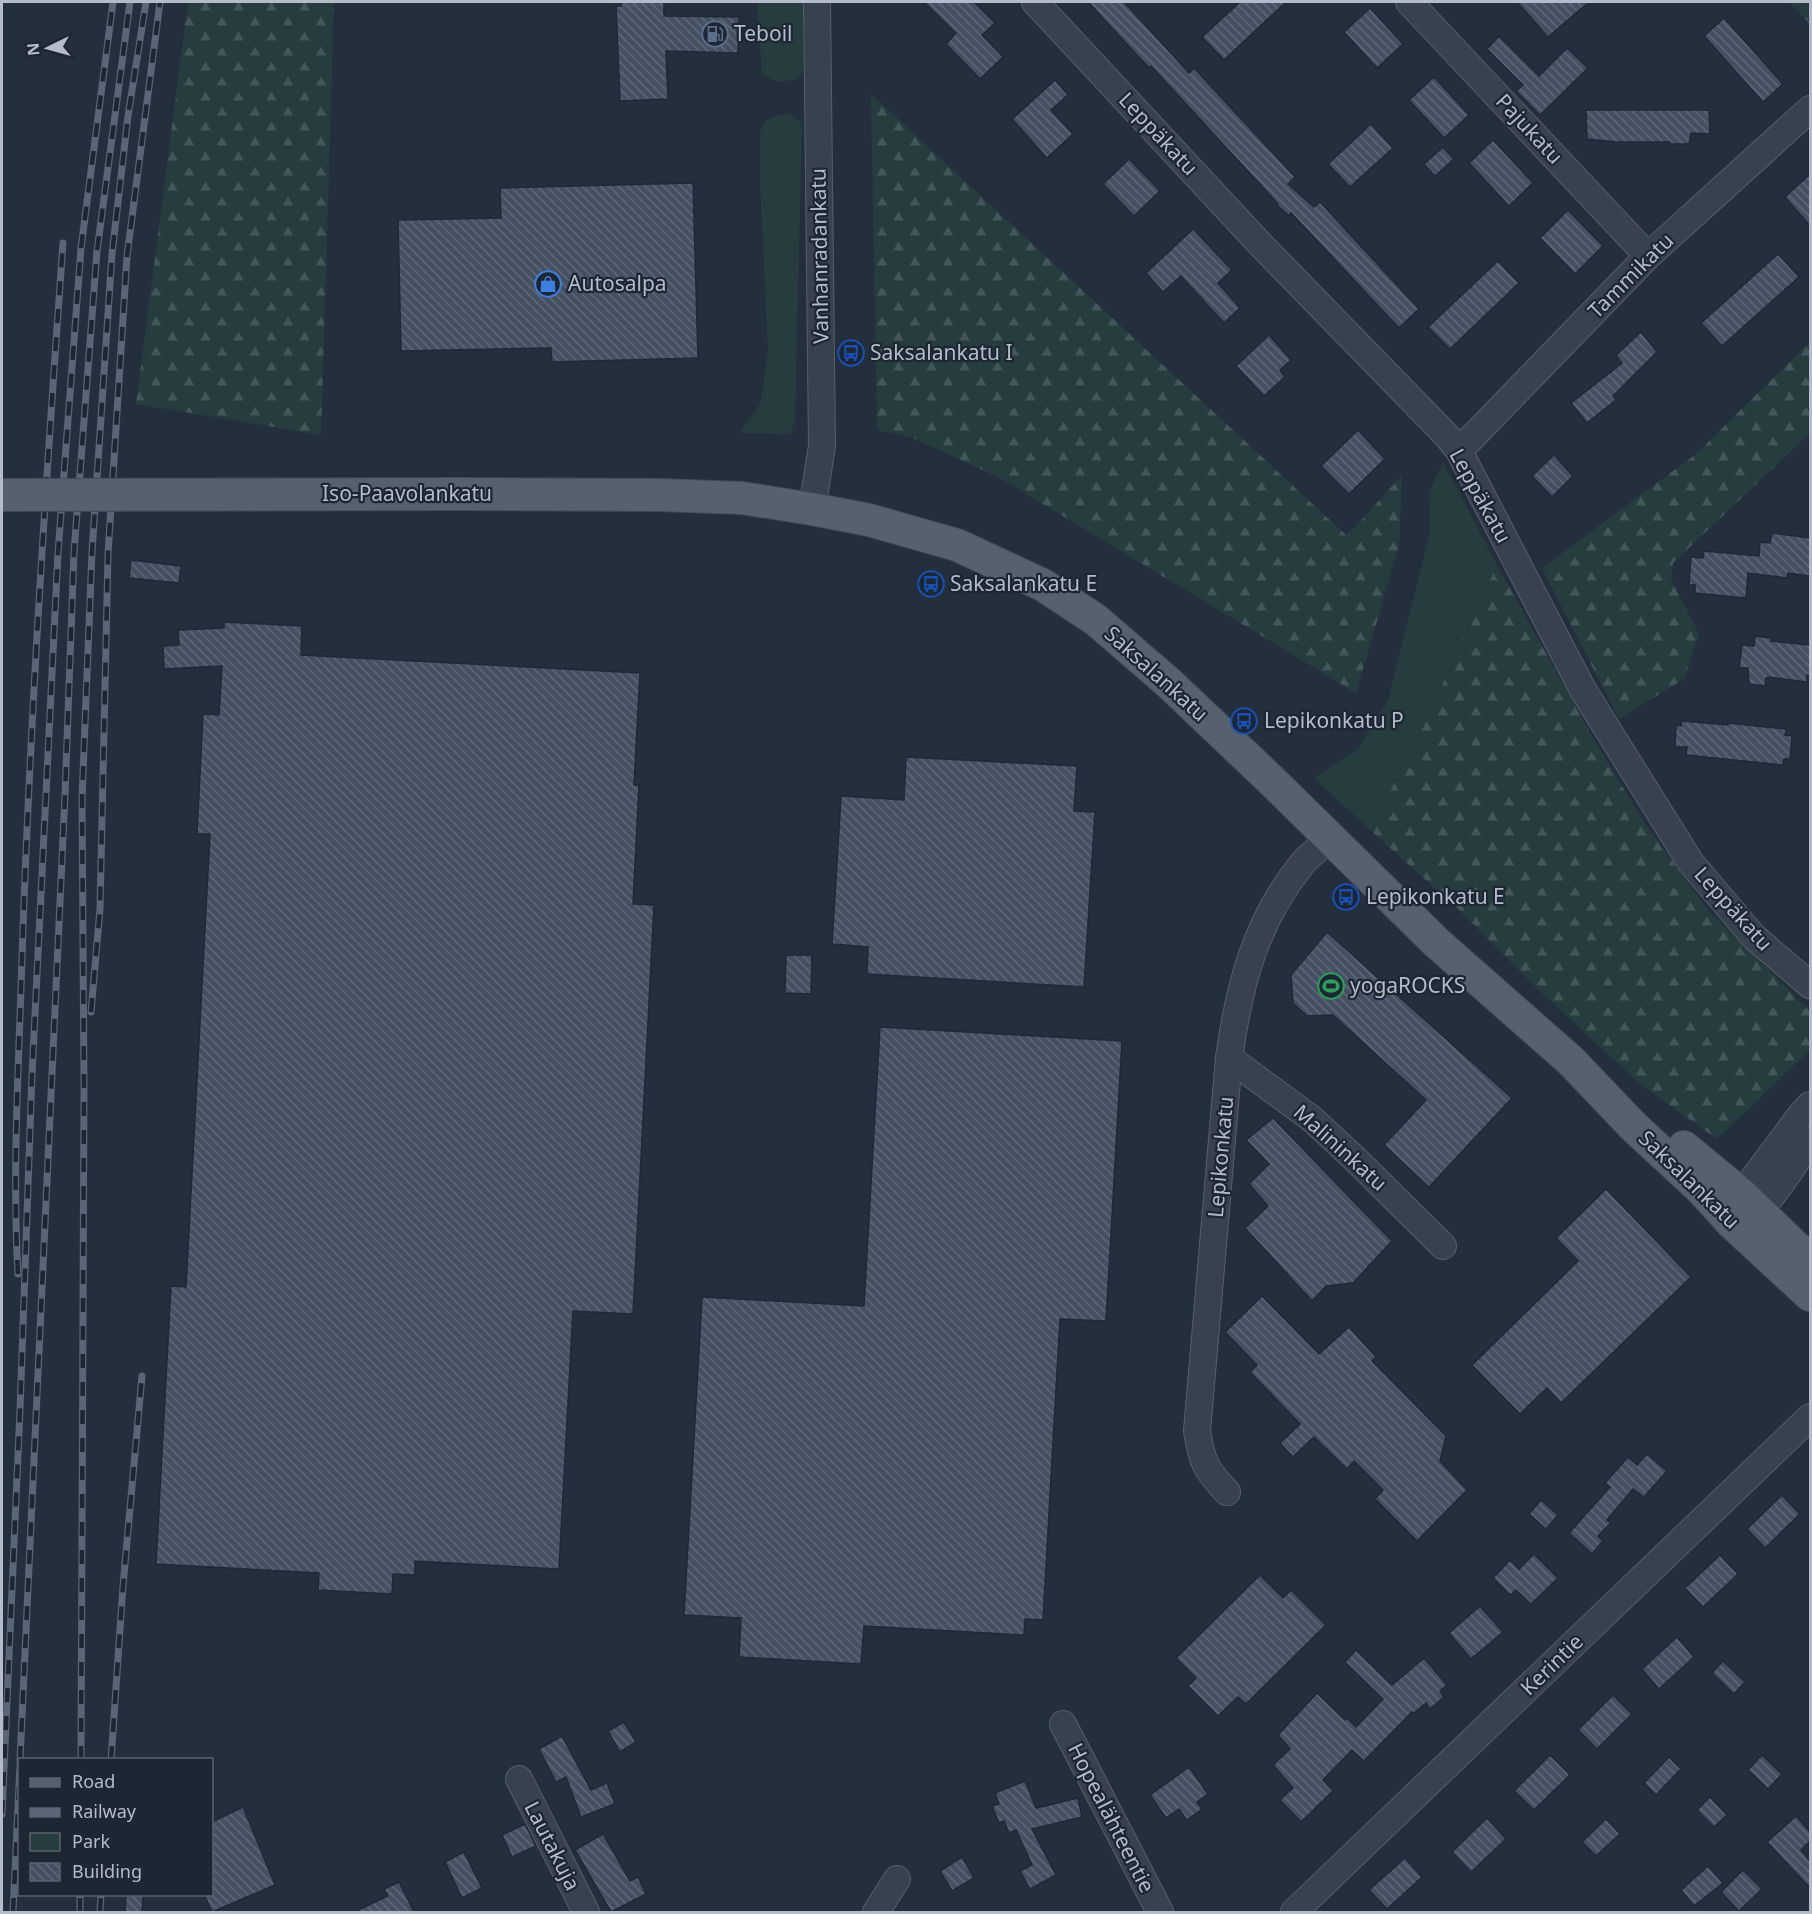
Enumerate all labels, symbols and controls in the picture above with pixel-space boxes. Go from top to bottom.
north arrow [18,18,78,78]
fuel station icon: Teboil [700,19,730,49]
place label: Teboil [734,19,793,47]
text: N [22,42,45,57]
street label: Leppäkatu [1113,86,1204,181]
street label: Pajukatu [1490,87,1569,169]
street label: Vanhanradankatu [803,168,835,344]
street label: Tammikatu [1581,226,1679,324]
shop icon: Autosalpa [533,269,563,299]
place label: Autosalpa [568,269,667,297]
bus stop icon: Saksalankatu I [836,338,866,368]
place label: Saksalankatu I [870,338,1013,366]
street label: Leppäkatu [1443,443,1518,548]
street label: Iso-Paavolankatu [322,479,492,507]
bus stop icon: Saksalankatu E [916,569,946,599]
place label: Saksalankatu E [950,569,1097,597]
street label: Saksalankatu [1099,619,1214,727]
bus stop icon: Lepikonkatu P [1229,706,1259,736]
place label: Lepikonkatu P [1264,706,1404,734]
street label: Leppäkatu [1689,860,1779,956]
bus stop icon: Lepikonkatu E [1331,882,1361,912]
place label: Lepikonkatu E [1366,882,1505,910]
sports icon: yogaROCKS [1316,971,1346,1001]
place label: yogaROCKS [1350,971,1465,999]
street label: Lepikonkatu [1201,1095,1239,1219]
street label: Malininkatu [1288,1098,1393,1197]
street label: Saksalankatu [1633,1124,1746,1235]
street label: Kerintie [1514,1628,1589,1701]
street label: Hopealähteentie [1062,1738,1162,1897]
legend [18,1758,213,1896]
text: Road [72,1769,115,1793]
street label: Lautakuja [519,1796,587,1895]
text: Railway [72,1799,137,1823]
text: Park [72,1829,110,1853]
text: Building [72,1859,142,1883]

